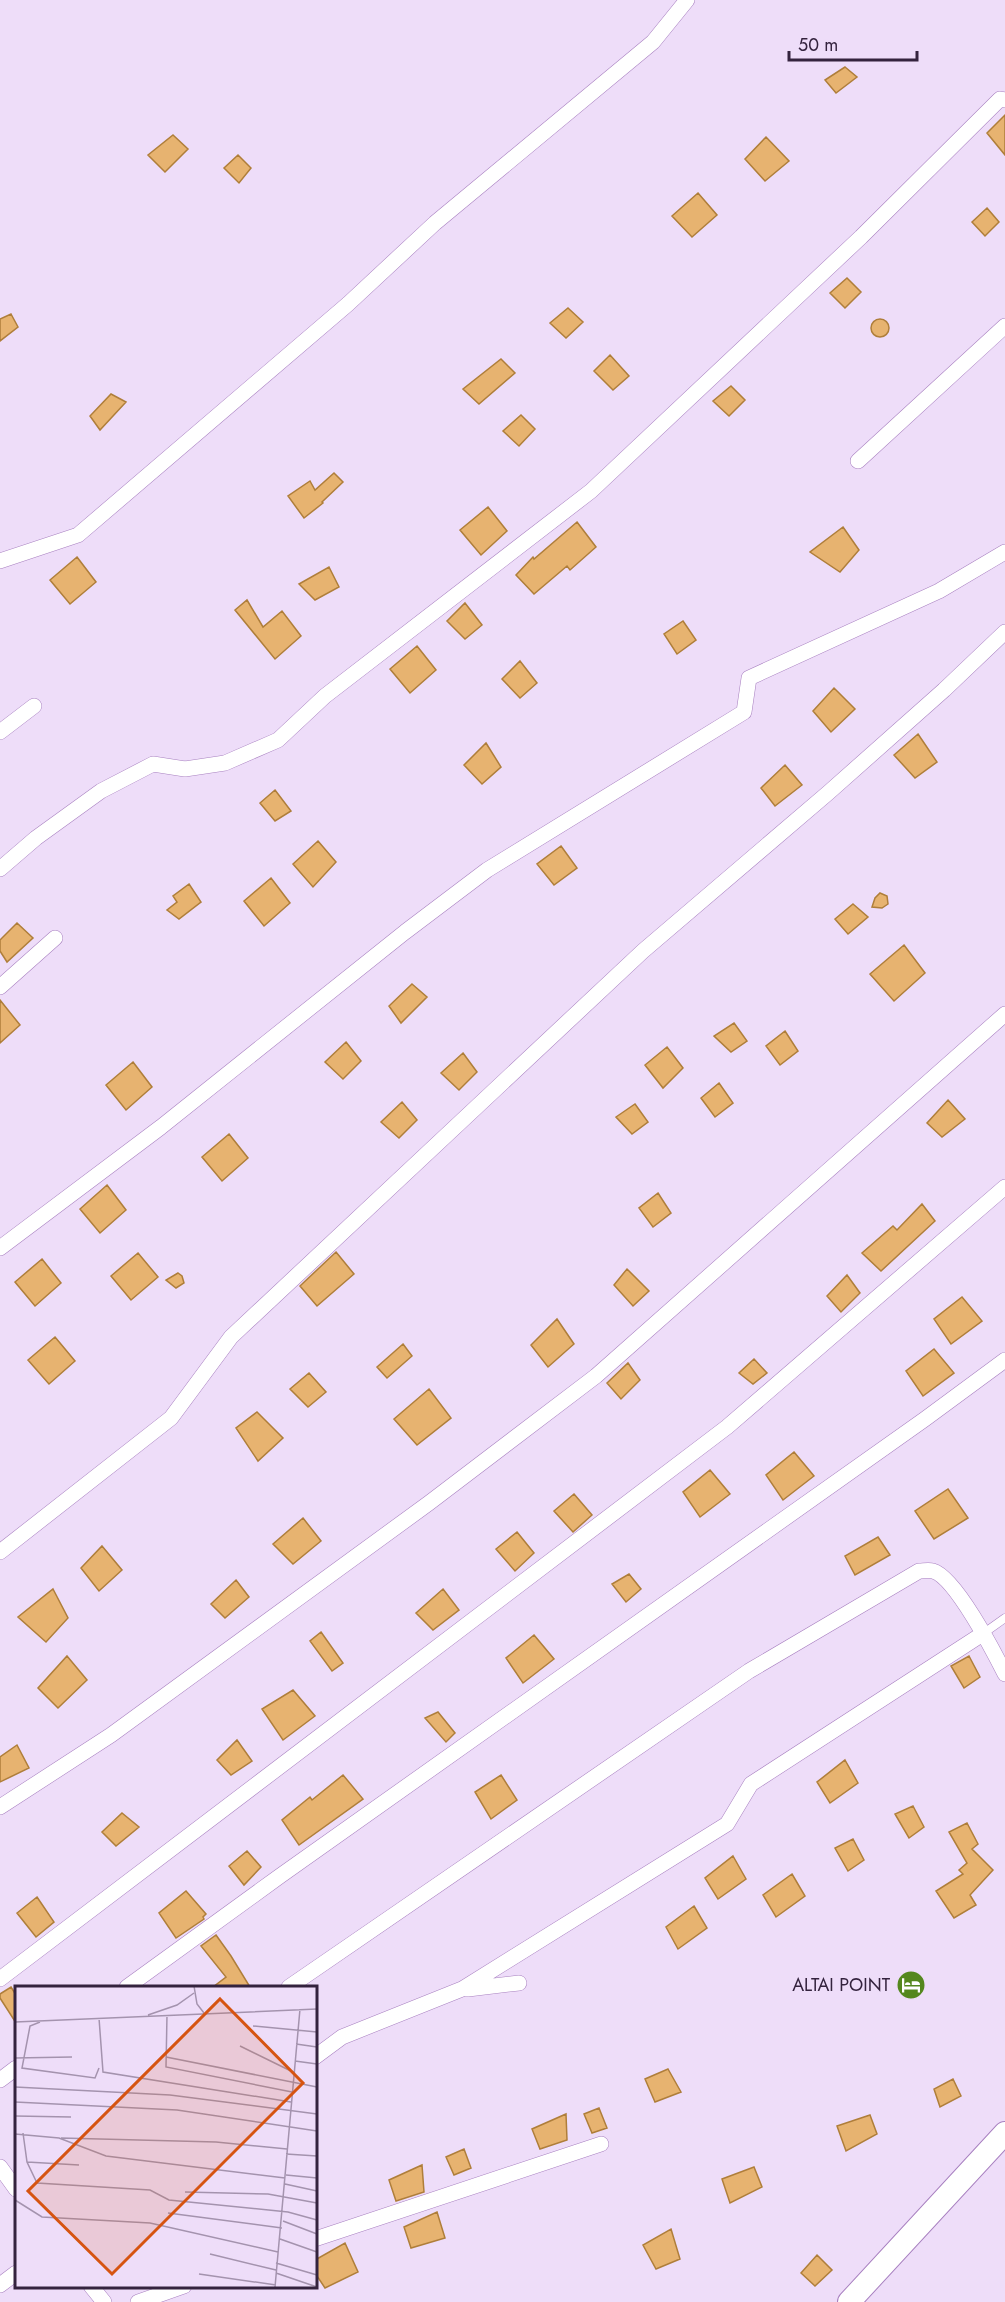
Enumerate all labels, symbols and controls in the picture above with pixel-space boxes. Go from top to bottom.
scale bar [789,24,916,62]
text: 50 m [798,32,838,58]
hotel icon: ALTAI POINT [895,1969,927,2001]
place label: ALTAI POINT [792,1972,891,1998]
inset map [15,1986,316,2287]

